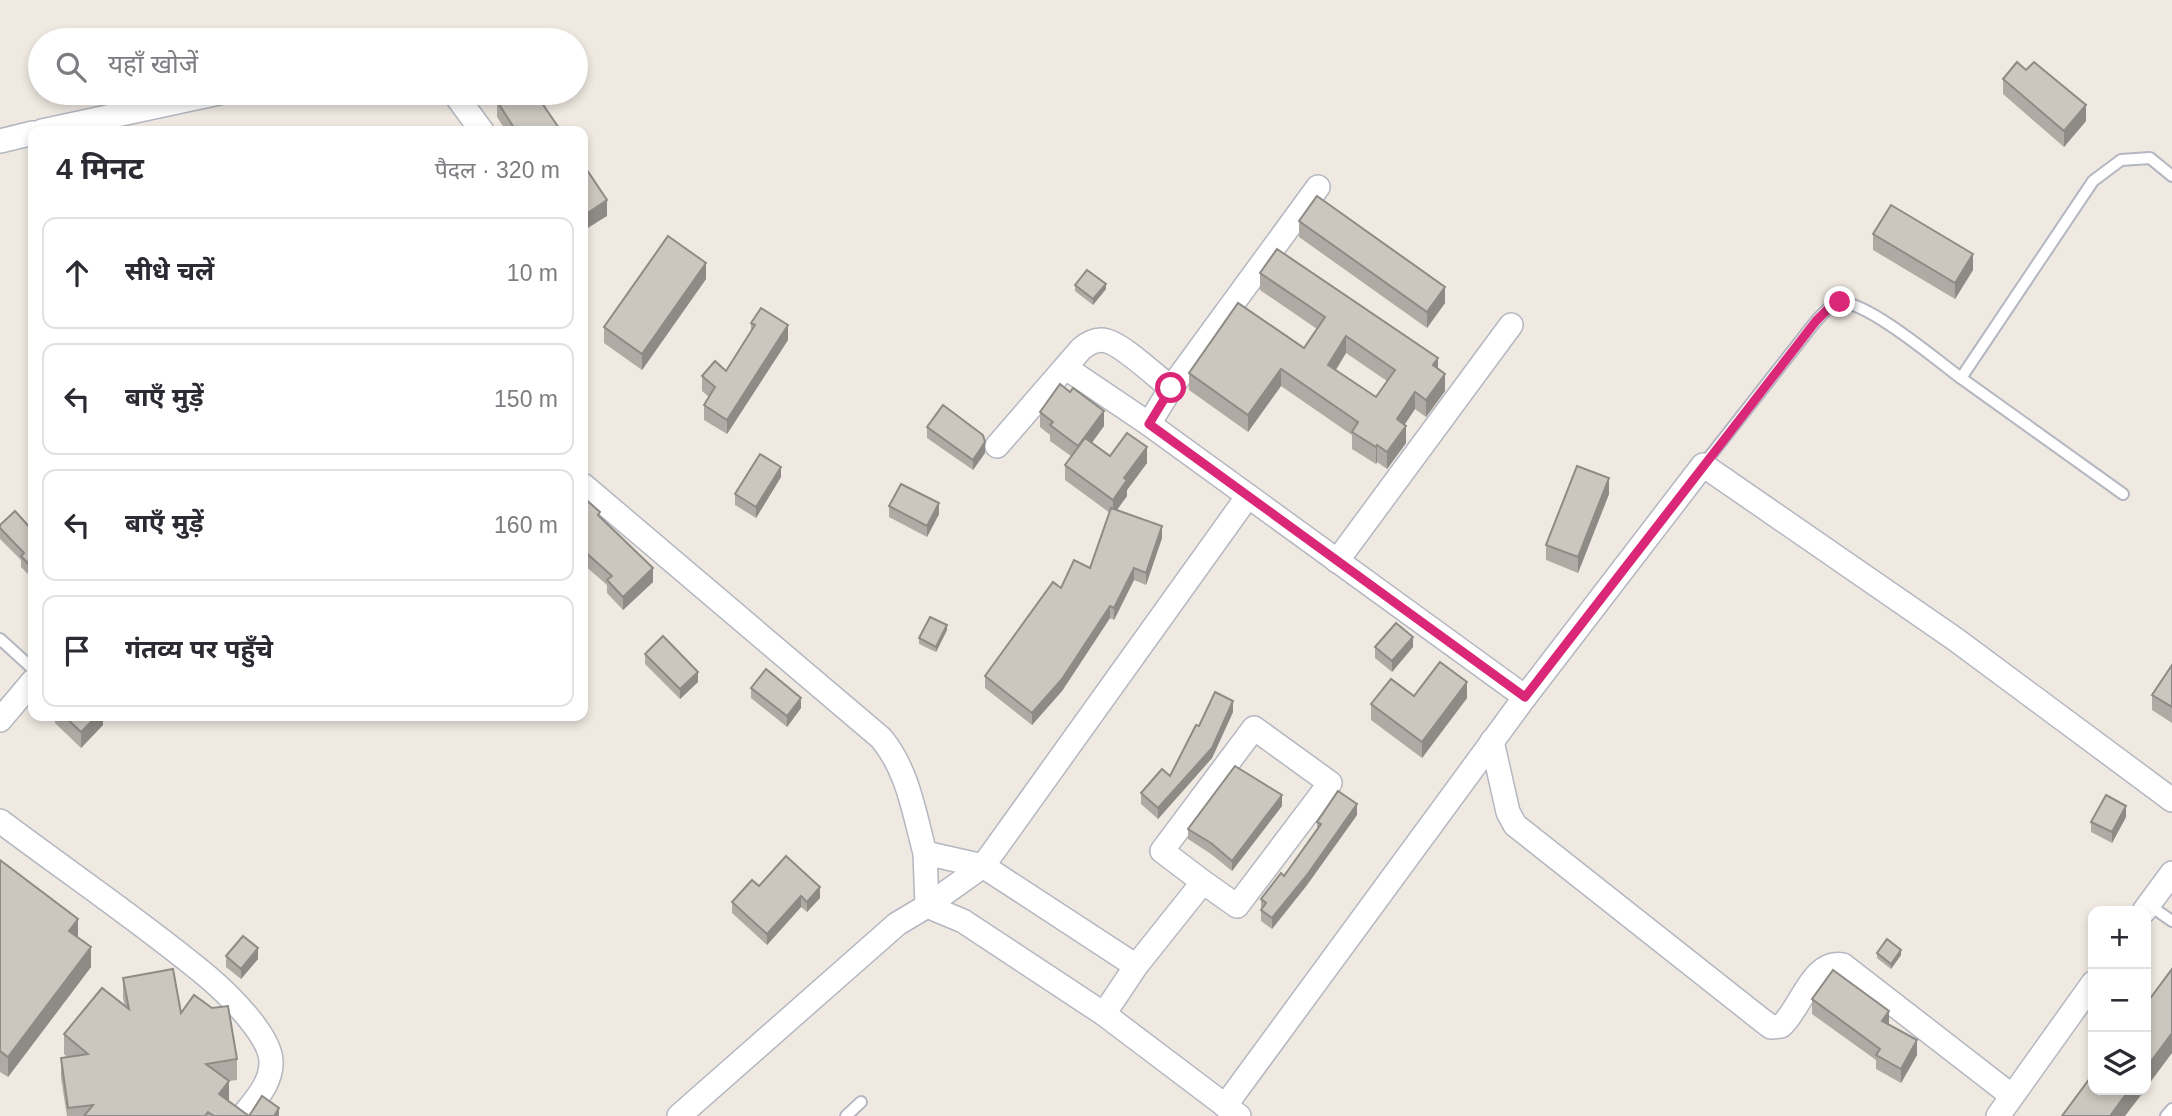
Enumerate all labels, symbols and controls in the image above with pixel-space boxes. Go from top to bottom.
search box [28,28,588,105]
icon: search [52,48,90,86]
text: यहाँ खोजें [108,49,198,79]
text: 4 मिनट [56,152,144,185]
text: पैदल · 320 m [435,157,560,183]
icon: ahead [58,254,96,292]
text: सीधे चलें [125,256,214,286]
text: 10 m [507,260,558,286]
route end [1824,286,1855,317]
route start [1155,372,1186,403]
icon: left [58,380,96,418]
text: बाएँ मुड़ें [125,382,204,412]
text: 150 m [494,386,558,412]
icon: left [58,506,96,544]
text: बाएँ मुड़ें [125,508,204,538]
text: 160 m [494,512,558,538]
icon: arrive [58,632,96,670]
text: गंतव्य पर पहुँचे [125,634,273,664]
map controls [2088,906,2151,1095]
button: + [2088,906,2151,969]
button: − [2088,969,2151,1032]
button: layers [2088,1032,2151,1095]

